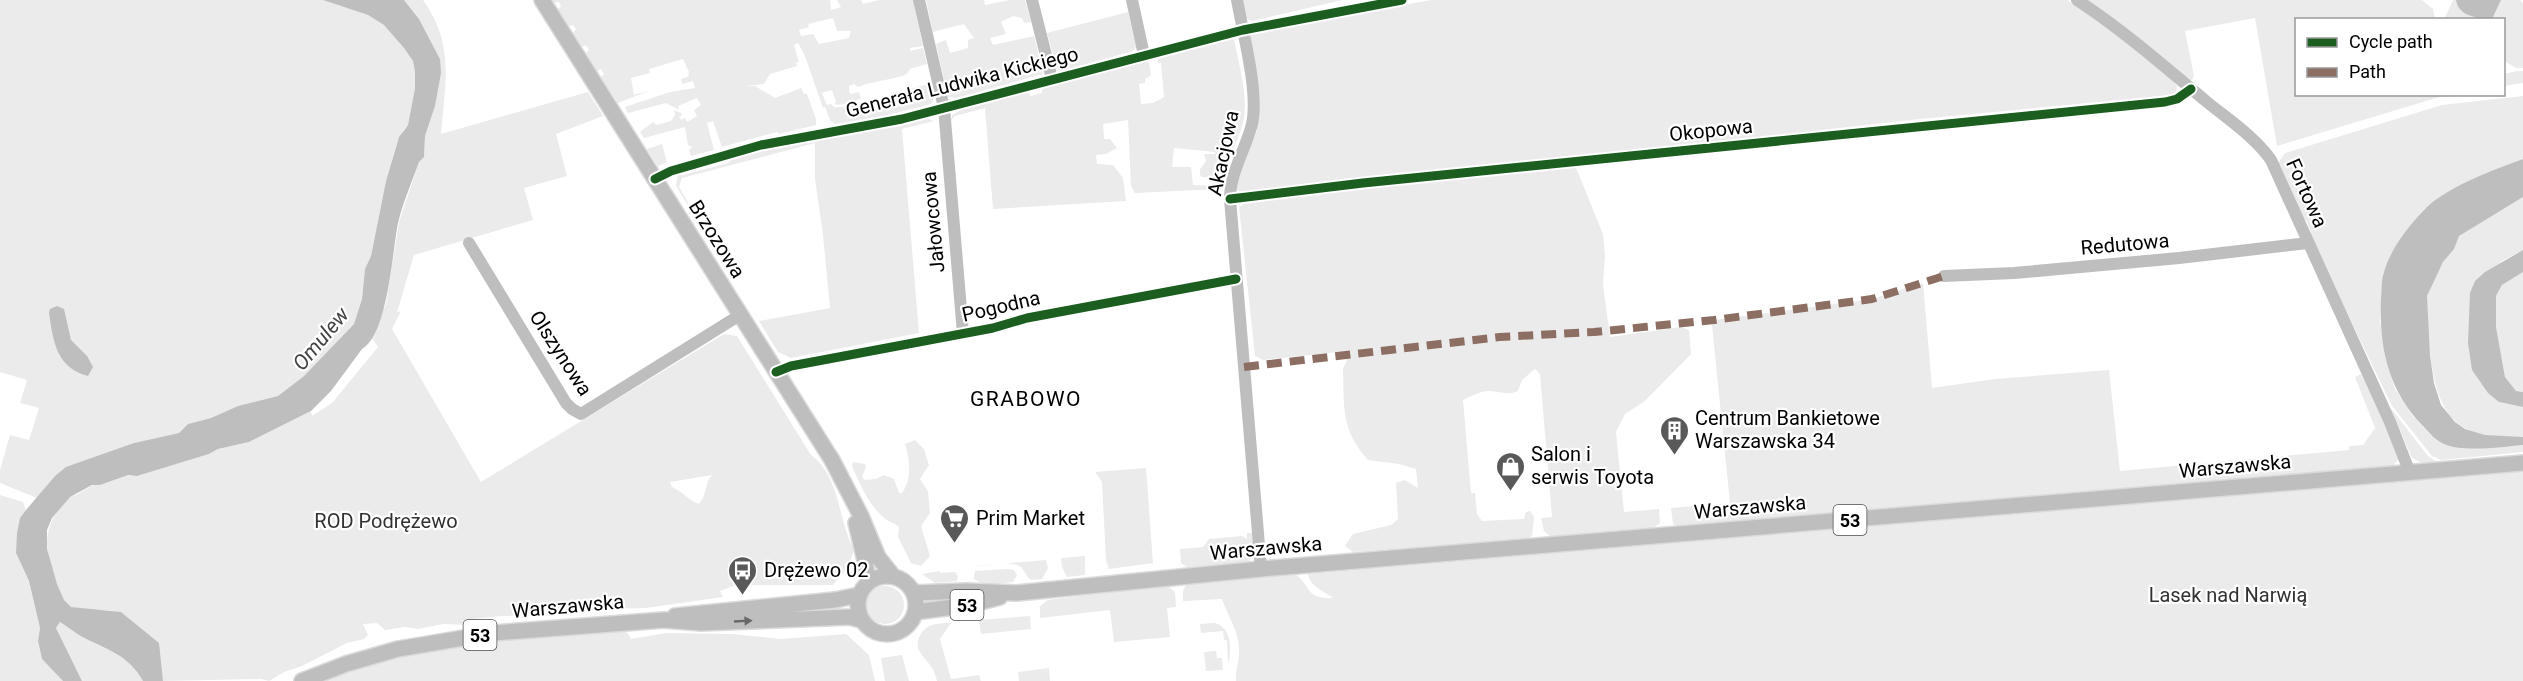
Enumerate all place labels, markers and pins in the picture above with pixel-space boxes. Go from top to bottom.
place label: Centrum Bankietowe Warszawska 34 [1695,406,1880,453]
building icon: Centrum Bankietowe Warszawska 34 [1658,414,1690,456]
place label: Salon i serwis Toyota [1531,442,1654,489]
shop icon: Salon i serwis Toyota [1494,450,1526,492]
supermarket icon: Prim Market [939,502,971,544]
place label: Prim Market [976,506,1085,530]
bus stop icon: Drężewo 02 [727,554,759,596]
place label: Drężewo 02 [764,558,869,582]

